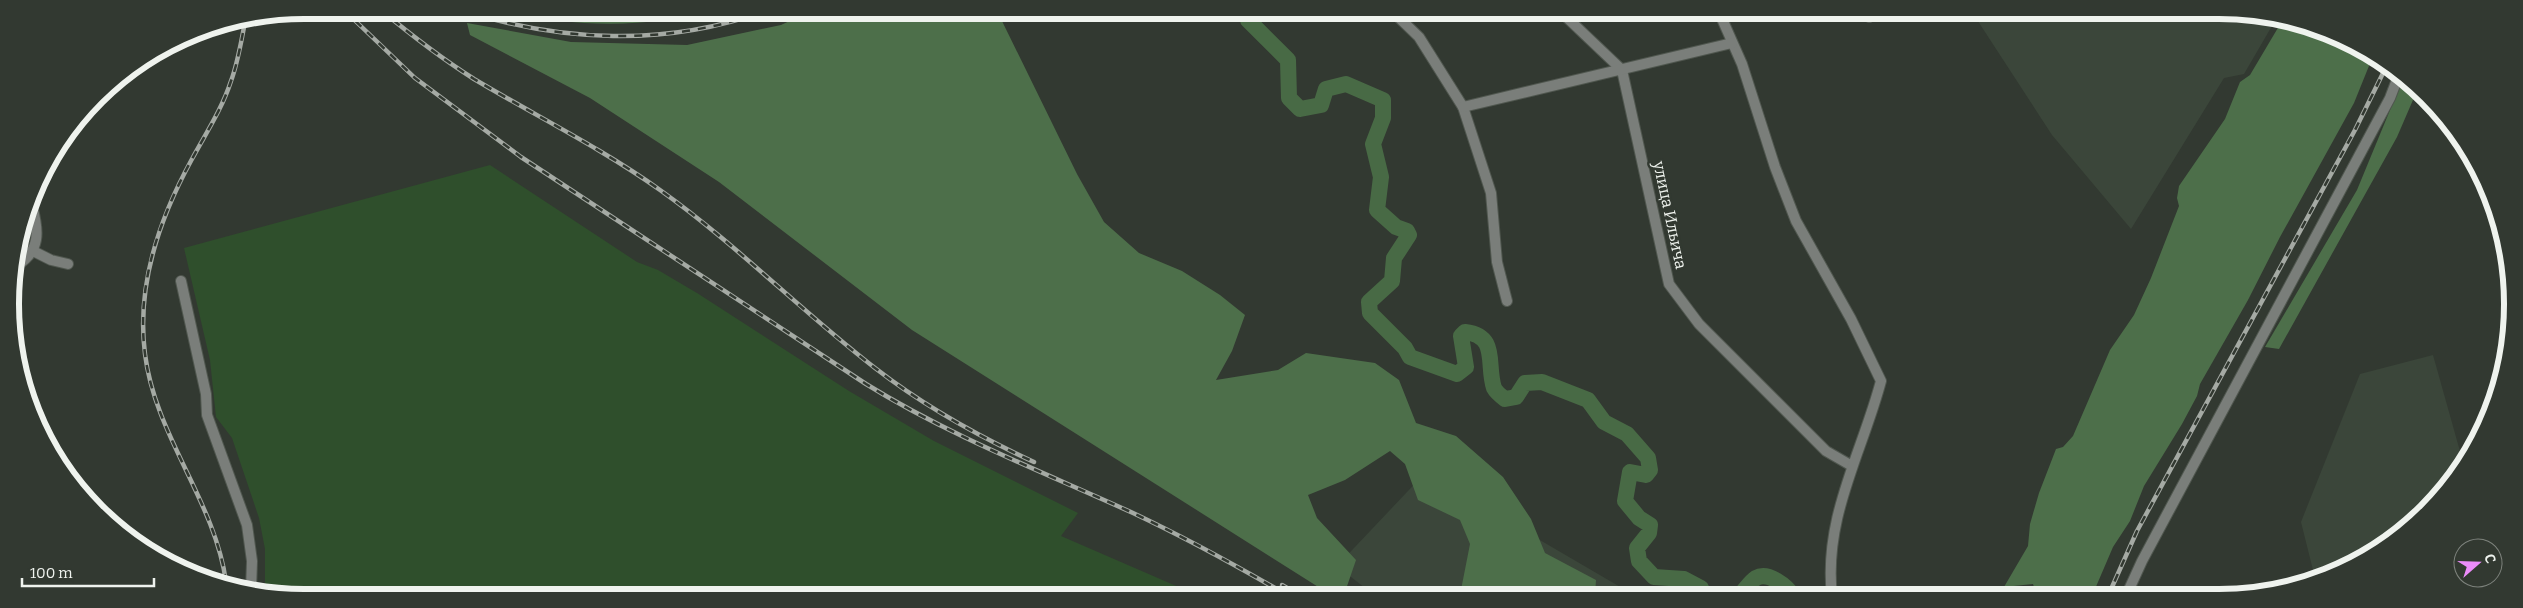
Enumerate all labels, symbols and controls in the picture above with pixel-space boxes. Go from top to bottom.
street label: улица Ильича [1649,158,1691,271]
north arrow [2453,538,2503,588]
text: С [2480,552,2499,566]
scale bar [22,556,155,588]
text: 100 m [30,564,73,582]

